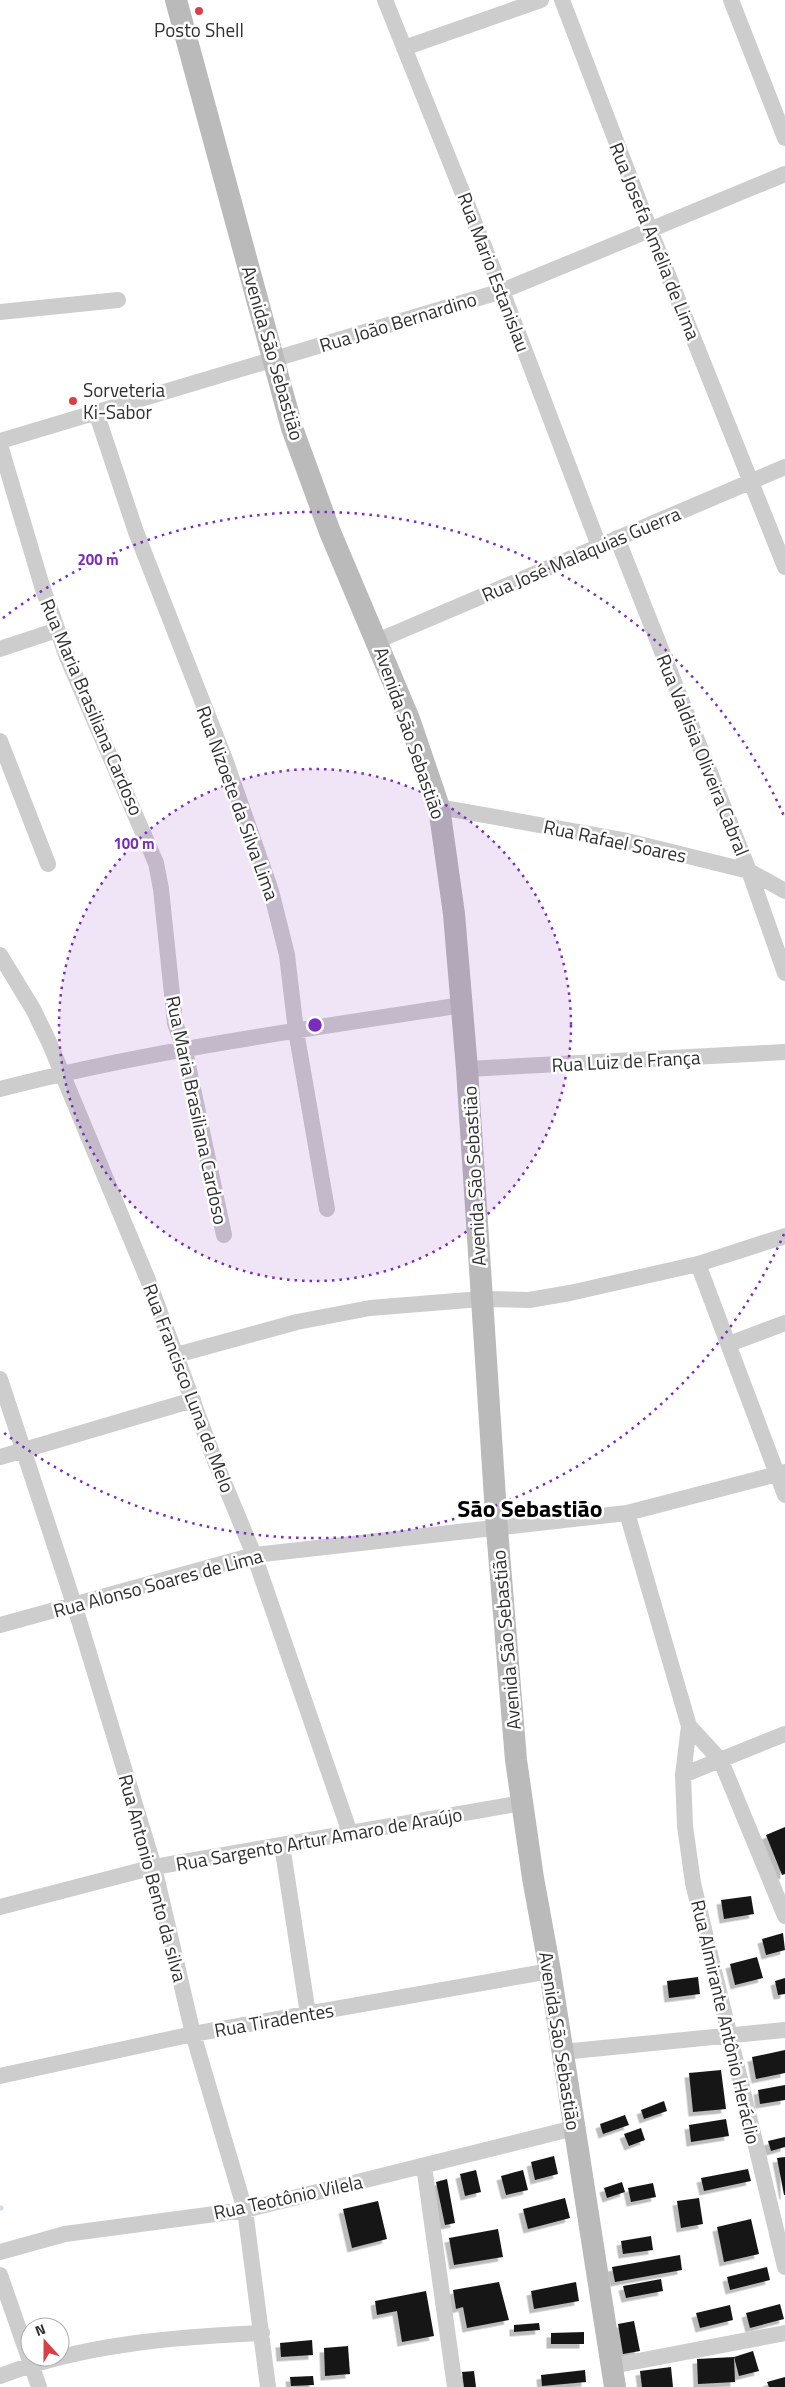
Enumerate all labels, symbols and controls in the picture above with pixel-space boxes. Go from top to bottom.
marker: Posto Shell [193,5,205,17]
place label: Posto Shell [154,15,244,44]
street label: Rua Josefa Amélia de Lima [603,138,709,344]
street label: Rua Mario Estanislau [451,188,538,356]
street label: Avenida São Sebastião [235,262,312,444]
street label: Rua João Bernardino [316,284,480,359]
place label: Sorveteria Ki-Sabor [83,375,165,426]
marker: Sorveteria Ki-Sabor [67,395,79,407]
street label: Rua José Malaquias Guerra [477,498,685,609]
text: 200 m [77,548,119,571]
street label: Rua Maria Brasiliana Cardoso [34,594,151,820]
street label: Avenida São Sebastião [367,643,454,823]
street label: Rua Valdisia Oliveira Cabral [650,650,757,860]
street label: Rua Nizoete da Silva Lima [190,702,287,905]
street label: Rua Rafael Soares [541,811,689,870]
text: 100 m [113,832,155,855]
street label: Rua Maria Brasiliana Cardoso [159,993,236,1227]
centre of rings [306,1016,324,1034]
street label: Rua Luiz de França [551,1042,702,1079]
street label: Avenida São Sebastião [454,1085,493,1267]
street label: Rua Francisco Luna de Melo [136,1279,243,1497]
district label: São Sebastião [457,1490,603,1526]
street label: Rua Alonso Soares de Lima [50,1540,266,1624]
street label: Avenida São Sebastião [483,1549,528,1731]
street label: Rua Antonio Bento da silva [112,1771,195,1986]
street label: Rua Sargento Artur Amaro de Araújo [173,1799,464,1878]
street label: Rua Almirante Antônio Heráclio [684,1897,769,2147]
street label: Avenida São Sebastião [532,1950,589,2132]
street label: Rua Tiradentes [212,1995,336,2044]
street label: Rua Teotônio Vilela [211,2166,366,2226]
north arrow [20,2317,70,2367]
text: N [32,2318,48,2341]

